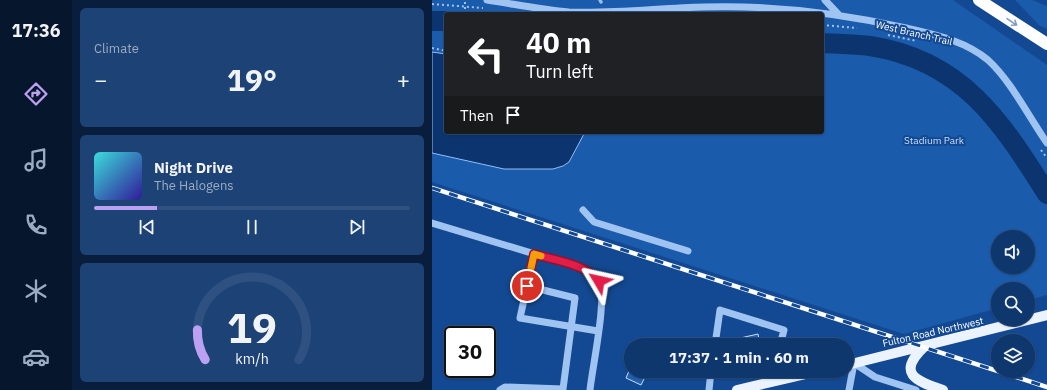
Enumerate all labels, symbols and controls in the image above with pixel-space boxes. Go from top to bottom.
street label: West Branch Trail [874,18,954,48]
one-way arrow [1006,18,1018,26]
text: 17:36 [11,19,61,42]
text: 40 m [526,24,591,61]
icon: left [460,28,512,80]
text: Climate [94,40,139,57]
text: 19° [227,60,277,99]
text: Turn left [526,60,594,83]
text: − [94,65,107,94]
text: + [397,65,410,94]
icon: directions [22,80,50,108]
icon: arrive [502,104,524,126]
text: Then [460,106,494,125]
park label: Stadium Park [904,134,965,147]
icon: music [22,146,50,174]
text: Night Drive [154,158,233,177]
text: The Halogens [154,177,234,194]
icon: phone [22,211,50,239]
icon: previous [136,216,158,238]
icon: pause [241,216,263,238]
icon: next [346,216,368,238]
map controls [991,230,1035,378]
button: sound [991,230,1035,274]
position arrow [578,260,620,302]
pin [510,269,544,303]
icon: arrive [516,275,538,297]
icon: climate [22,277,50,305]
button: search [991,282,1035,326]
text: 19 [227,300,277,354]
street label: Fulton Road Northwest [881,314,985,350]
speed limit sign: 30 [444,326,496,378]
button: layers [991,334,1035,378]
icon: car [22,343,50,371]
text: 17:37 · 1 min · 60 m [669,348,809,367]
text: km/h [235,349,269,368]

